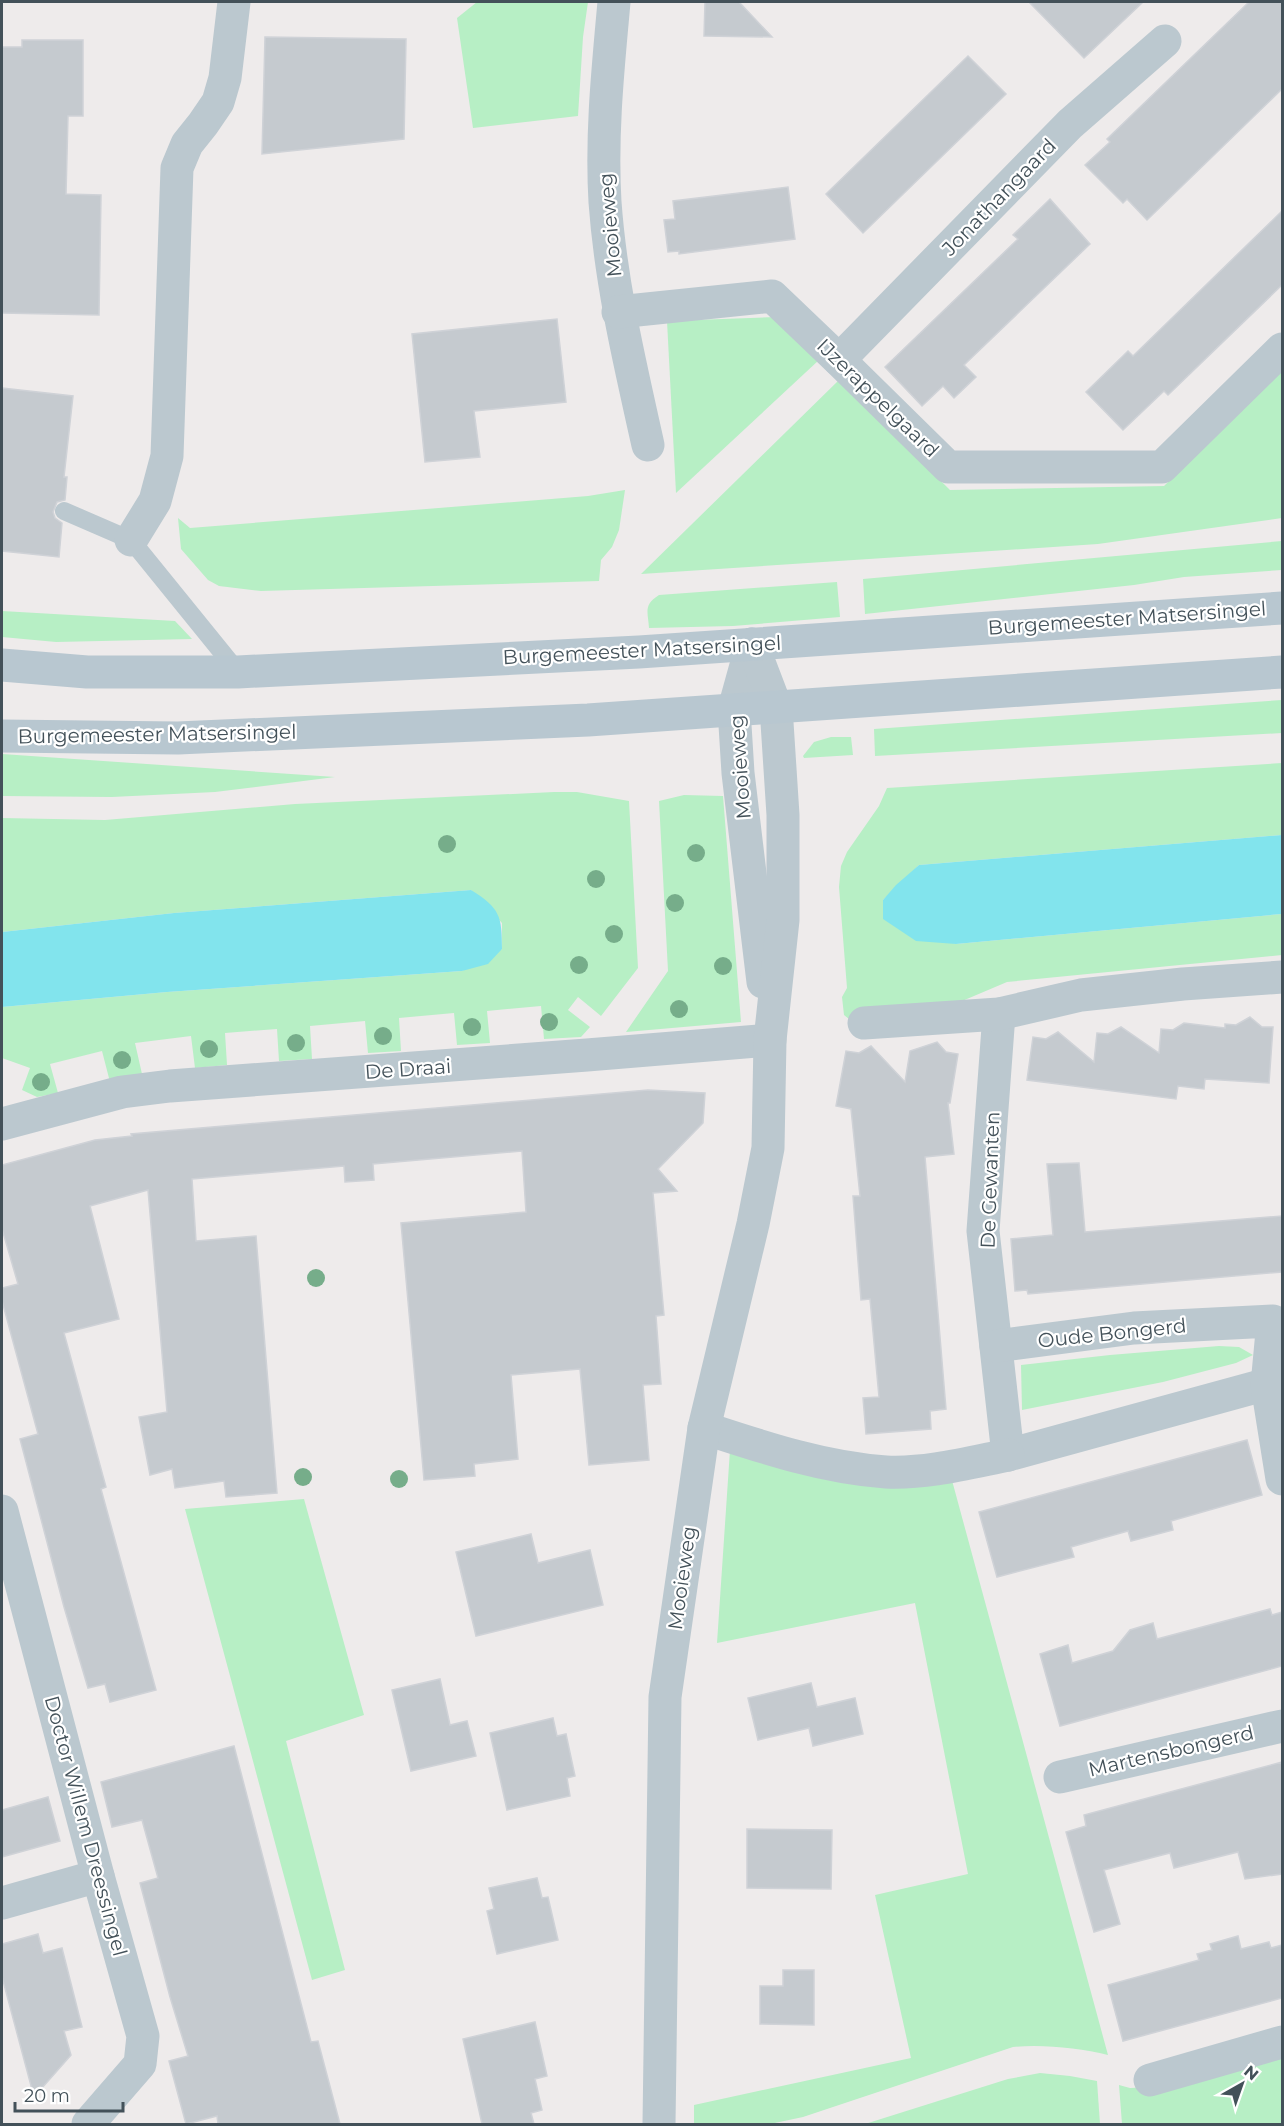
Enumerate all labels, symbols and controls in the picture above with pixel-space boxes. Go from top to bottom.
street label: Jonathangaard [936,133,1061,261]
street label: Mooieweg [593,172,627,278]
street label: IJzerappelgaard [812,334,944,462]
street label: Burgemeester Matsersingel [987,596,1267,640]
street label: Burgemeester Matsersingel [502,631,782,669]
street label: Mooieweg [724,714,756,820]
street label: Burgemeester Matsersingel [17,720,297,748]
street label: De Draai [364,1054,452,1084]
street label: De Gewanten [976,1111,1004,1249]
street label: Oude Bongerd [1036,1313,1188,1353]
street label: Mooieweg [663,1525,701,1631]
street label: Doctor Willem Dreessingel [40,1693,132,1959]
street label: Martensbongerd [1086,1720,1256,1782]
north arrow [1212,2054,1272,2114]
text: N [1240,2061,1262,2084]
scale bar [15,2075,123,2113]
text: 20 m [24,2085,70,2107]

